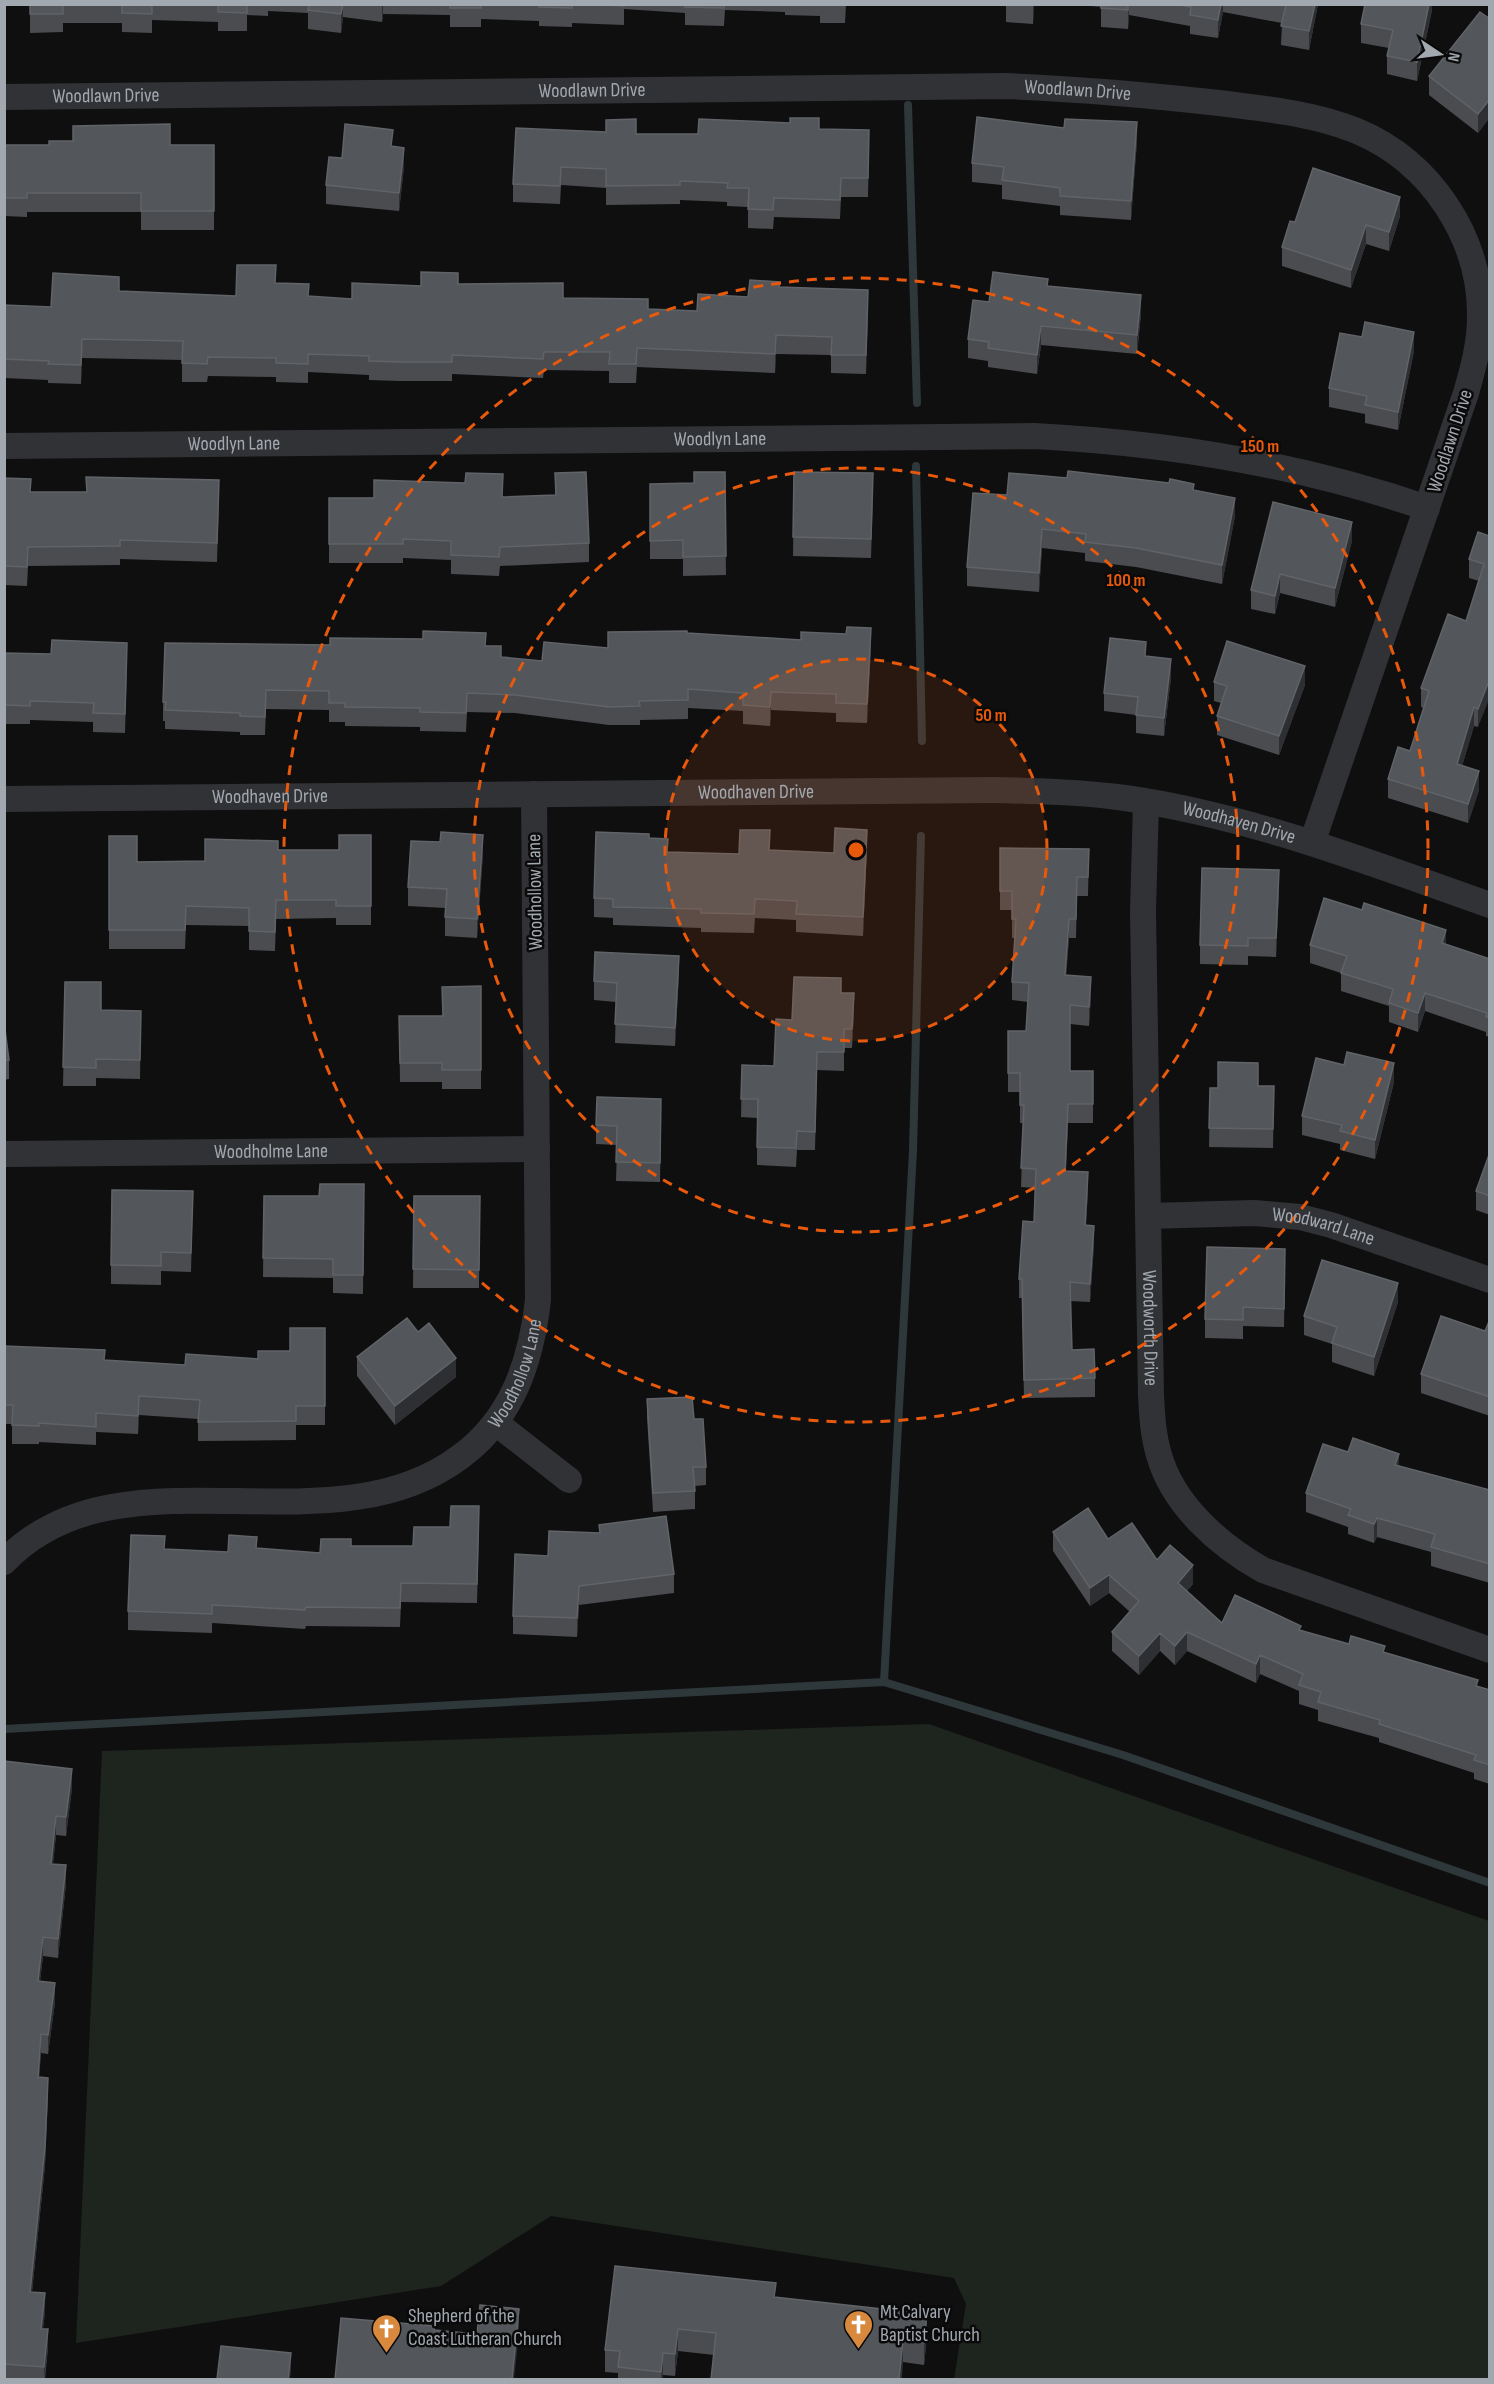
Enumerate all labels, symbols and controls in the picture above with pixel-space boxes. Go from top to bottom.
north arrow [1410,24,1470,84]
text: N [1443,51,1463,63]
street label: Woodlawn Drive [1024,75,1132,106]
street label: Woodlawn Drive [538,78,646,103]
street label: Woodlawn Drive [52,83,160,108]
street label: Woodlawn Drive [1422,386,1478,496]
street label: Woodlyn Lane [674,427,766,452]
street label: Woodlyn Lane [188,431,280,456]
text: 150 m [1241,436,1279,457]
text: 100 m [1107,570,1146,591]
text: 50 m [975,705,1007,726]
street label: Woodhaven Drive [698,780,814,805]
street label: Woodhaven Drive [212,784,328,809]
street label: Woodhaven Drive [1180,796,1298,849]
street label: Woodhollow Lane [522,834,548,950]
centre of rings [846,840,866,860]
street label: Woodholme Lane [214,1139,328,1164]
street label: Woodward Lane [1271,1203,1378,1251]
street label: Woodworth Drive [1137,1270,1163,1386]
street label: Woodhollow Lane [483,1317,547,1433]
place label: Mt Calvary Baptist Church [880,2300,980,2347]
place label: Shepherd of the Coast Lutheran Church [408,2304,562,2351]
church icon: Mt Calvary Baptist Church [843,2308,875,2350]
church icon: Shepherd of the Coast Lutheran Church [371,2312,403,2354]

